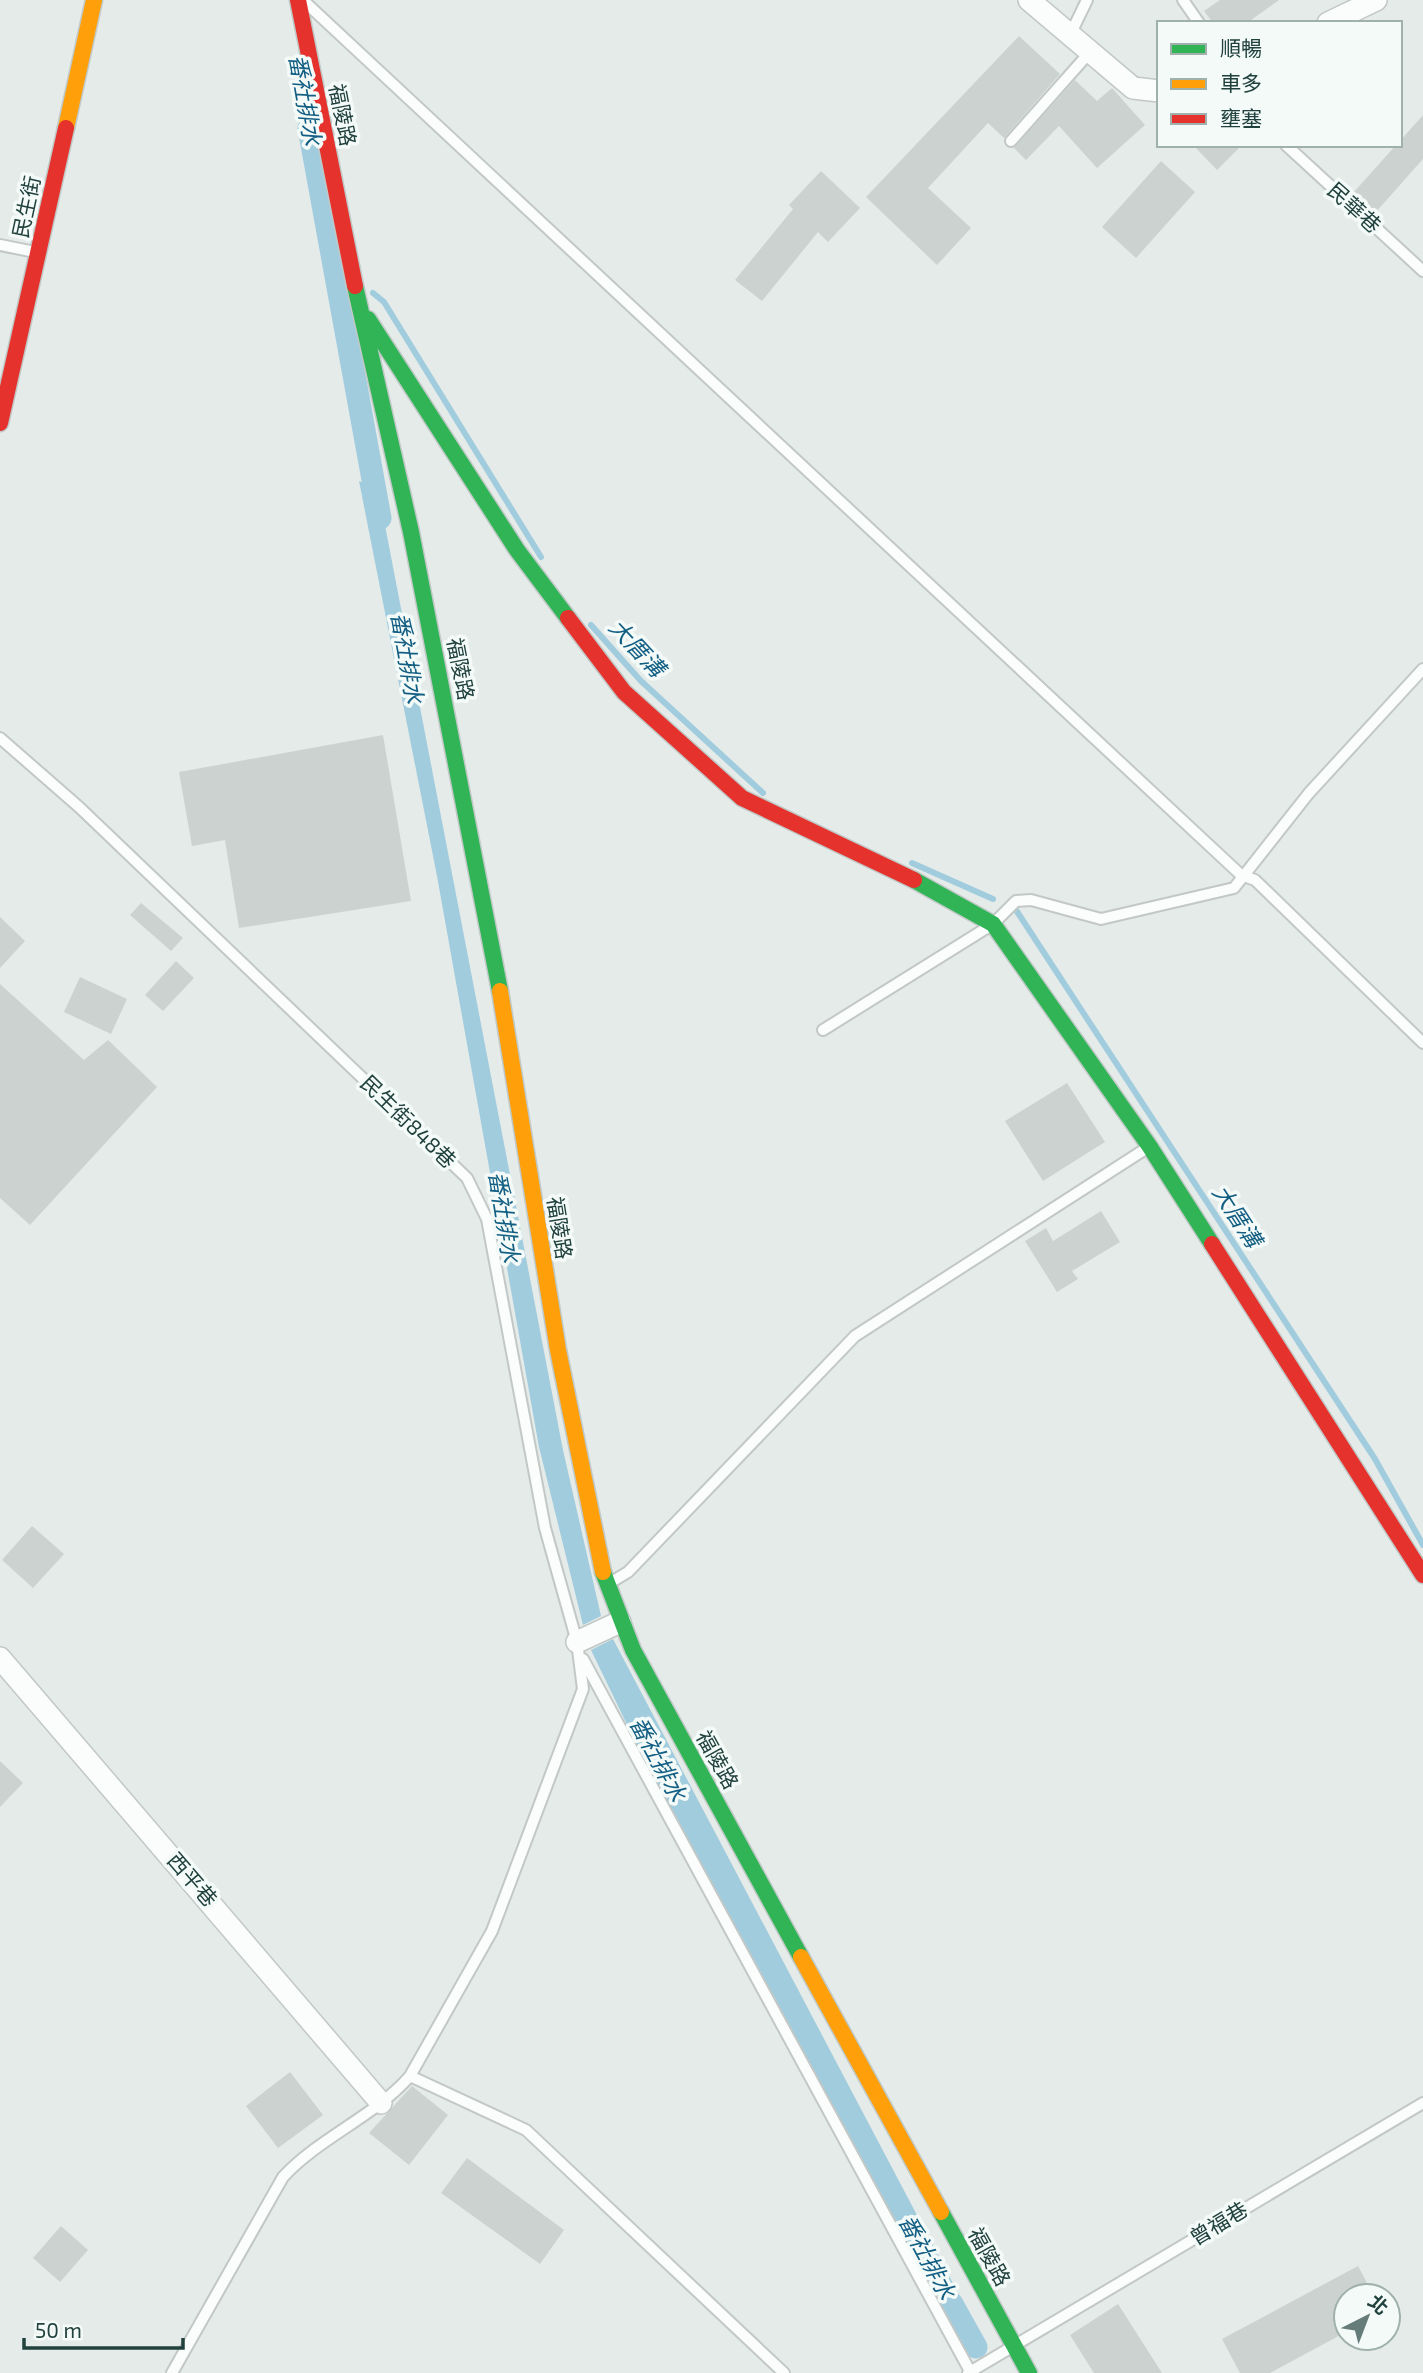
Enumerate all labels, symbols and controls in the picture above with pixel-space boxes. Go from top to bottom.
legend [1157,21,1402,147]
text: 順暢 [1220,35,1262,60]
water label: 番社排水 [284,52,328,149]
text: 車多 [1220,70,1262,95]
street label: 福陵路 [325,81,362,148]
text: 壅塞 [1220,105,1262,130]
street label: 民生街 [7,173,44,240]
street label: 民華巷 [1323,177,1387,237]
water label: 番社排水 [386,610,430,707]
water label: 大厝溝 [604,613,674,684]
street label: 福陵路 [443,635,480,702]
street label: 民生街848巷 [356,1069,462,1172]
water label: 番社排水 [484,1169,526,1265]
water label: 大厝溝 [1207,1179,1270,1255]
street label: 福陵路 [543,1195,578,1261]
water label: 番社排水 [625,1711,693,1807]
street label: 福陵路 [692,1726,745,1793]
street label: 西平巷 [163,1847,223,1911]
street label: 曾福巷 [1185,2196,1252,2250]
water label: 番社排水 [894,2209,962,2305]
street label: 福陵路 [964,2223,1017,2290]
north arrow [1332,2282,1402,2352]
text: 北 [1364,2289,1393,2319]
scale bar [24,2306,184,2350]
text: 50 m [35,2317,82,2342]

